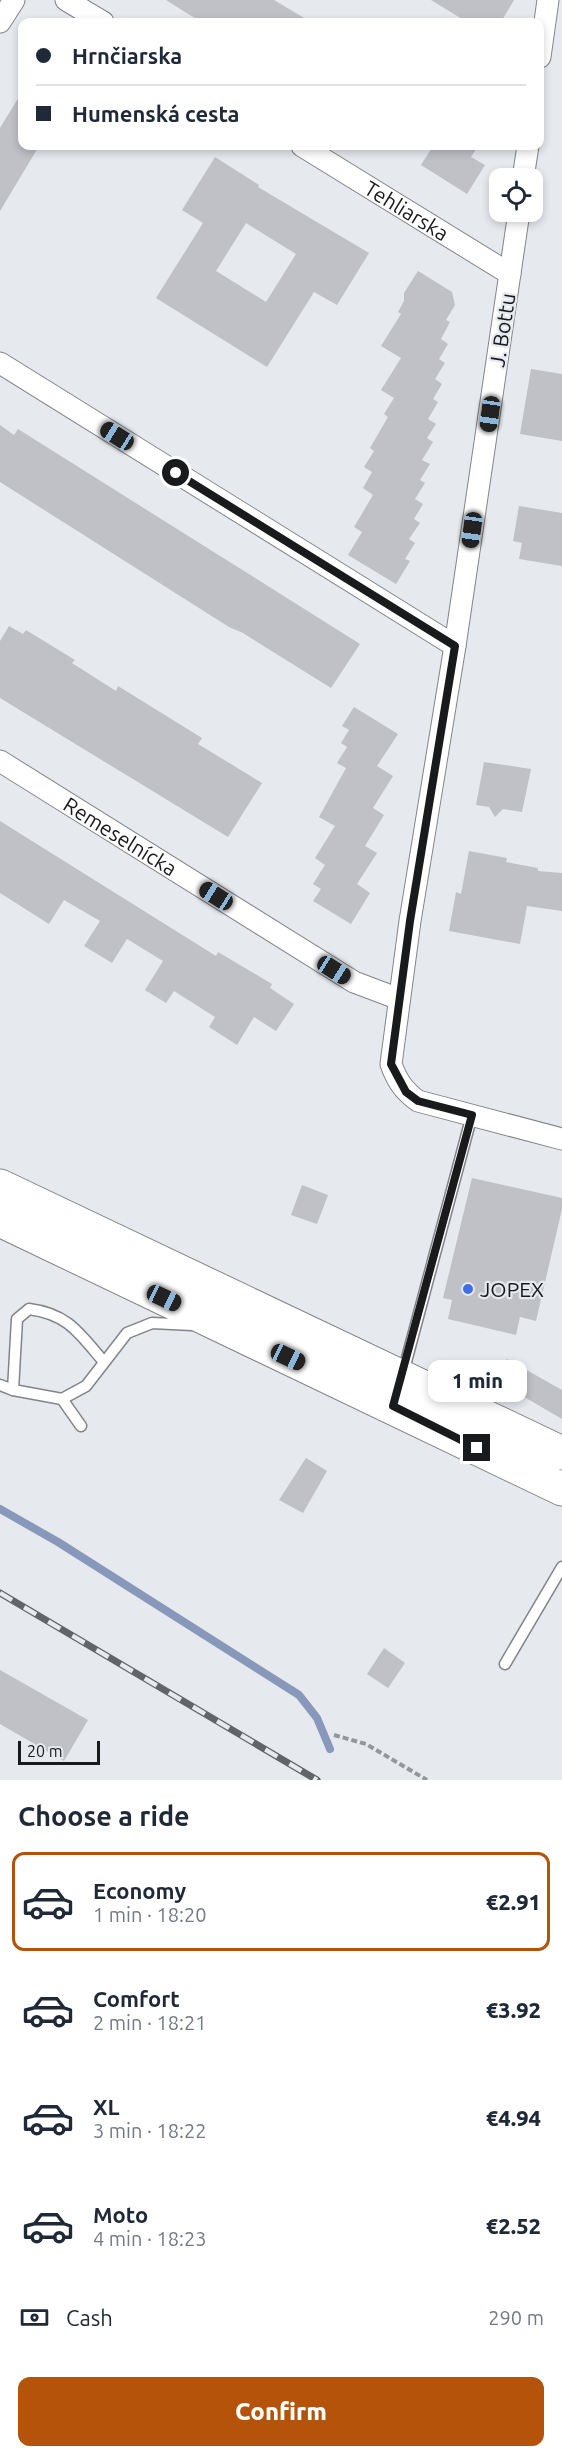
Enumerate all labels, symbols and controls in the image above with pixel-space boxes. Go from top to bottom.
text: Hrnčiarska [72,43,182,68]
text: Humenská cesta [72,101,240,126]
map controls [489,168,543,222]
button: locate [489,168,543,222]
street label: Tehliarska [360,176,453,245]
street label: J. Bottu [484,291,520,369]
car [479,395,501,433]
car [97,419,137,453]
route start [162,459,189,486]
car [461,511,483,549]
street label: Remeselnícka [59,792,181,880]
car [196,879,236,913]
car [314,953,354,987]
place label: JOPEX [480,1277,544,1301]
car [144,1282,184,1314]
marker: JOPEX [461,1282,475,1296]
car [268,1341,308,1373]
callout: 1 min [428,1361,526,1403]
text: 1 min [452,1369,503,1392]
route end [463,1434,490,1461]
scale bar [18,1738,100,1766]
text: 20 m [27,1742,63,1760]
text: Choose a ride [18,1801,190,1831]
icon: car [21,1875,75,1929]
text: Economy [93,1878,186,1903]
text: €2.91 [486,1889,541,1914]
text: 1 min · 18:20 [93,1903,207,1926]
icon: car [21,1983,75,2037]
text: Comfort [93,1986,180,2011]
text: €3.92 [486,1997,541,2022]
text: 2 min · 18:21 [93,2011,207,2034]
icon: car [21,2091,75,2145]
text: XL [93,2094,120,2119]
text: €4.94 [486,2105,541,2130]
text: 3 min · 18:22 [93,2119,207,2142]
icon: car [21,2199,75,2253]
text: Moto [93,2202,148,2227]
text: €2.52 [486,2213,541,2238]
text: 4 min · 18:23 [93,2227,207,2250]
icon: cash [18,2301,51,2334]
text: Cash [66,2305,113,2330]
text: 290 m [488,2306,544,2329]
button: Confirm [18,2377,544,2446]

